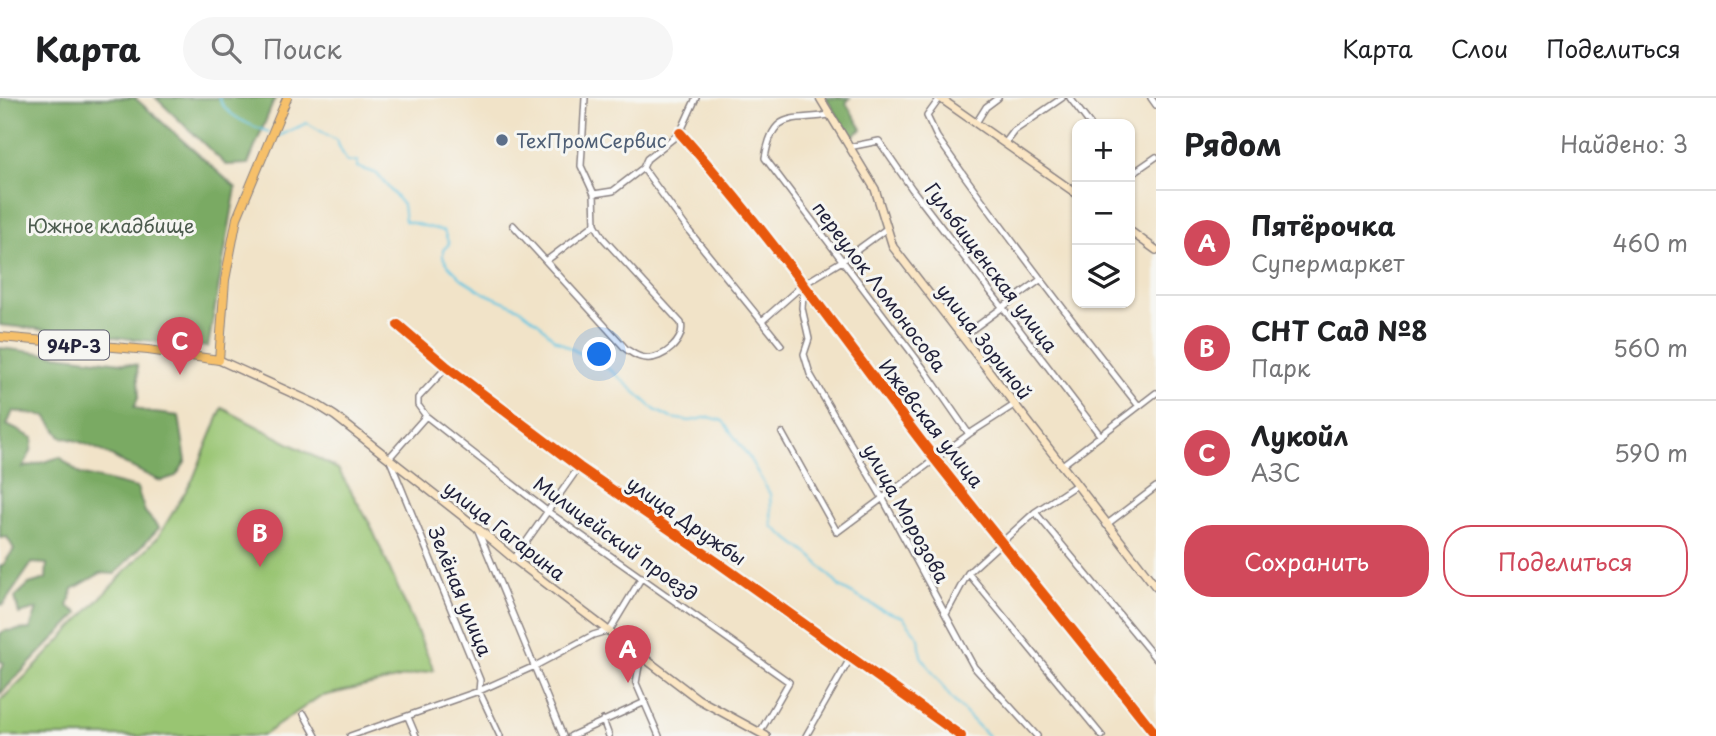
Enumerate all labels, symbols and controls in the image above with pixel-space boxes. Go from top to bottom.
search box [183,17,673,80]
text: Карта [35,23,141,73]
icon: search [207,29,245,67]
text: Поиск [263,29,342,68]
text: Карта [1342,30,1413,66]
text: Слои [1451,30,1508,66]
text: Поделиться [1546,30,1681,66]
map controls [1072,119,1135,308]
button: + [1072,119,1135,182]
text: Рядом [1184,121,1282,166]
place label: ТехПромСервис [516,126,667,154]
text: Найдено: 3 [1560,126,1688,161]
marker: ТехПромСервис [494,132,510,148]
street label: Гульбищенская улица [919,176,1065,358]
button: − [1072,182,1135,245]
street label: переулок Ломоносова [806,195,954,377]
text: Пятёрочка [1251,206,1396,245]
park label: Южное кладбище [27,211,195,239]
text: A [1198,225,1216,260]
text: 460 m [1613,225,1688,260]
button: layers [1072,245,1135,308]
text: Супермаркет [1251,245,1405,280]
street label: улица Зориной [931,277,1039,405]
text: СНТ Сад №8 [1251,311,1428,350]
pin: C [157,317,203,375]
road number: 94Р-3 [39,330,109,360]
text: B [1199,330,1215,365]
text: 560 m [1613,330,1688,365]
your location [582,337,616,371]
text: Парк [1251,350,1310,385]
street label: Ижевская улица [873,353,991,493]
text: Лукойл [1251,416,1349,455]
text: C [1198,435,1216,470]
text: 590 m [1614,435,1688,470]
street label: улица Морозова [857,438,957,588]
text: АЗС [1251,455,1301,490]
street label: улица Дружбы [622,468,752,572]
street label: Милицейский проезд [528,469,704,607]
street label: улица Гагарина [438,473,572,587]
pin: B [237,509,283,567]
street label: Зелёная улица [422,522,500,660]
button: Сохранить [1184,525,1429,597]
button: Поделиться [1443,525,1688,597]
pin: A [605,625,651,683]

